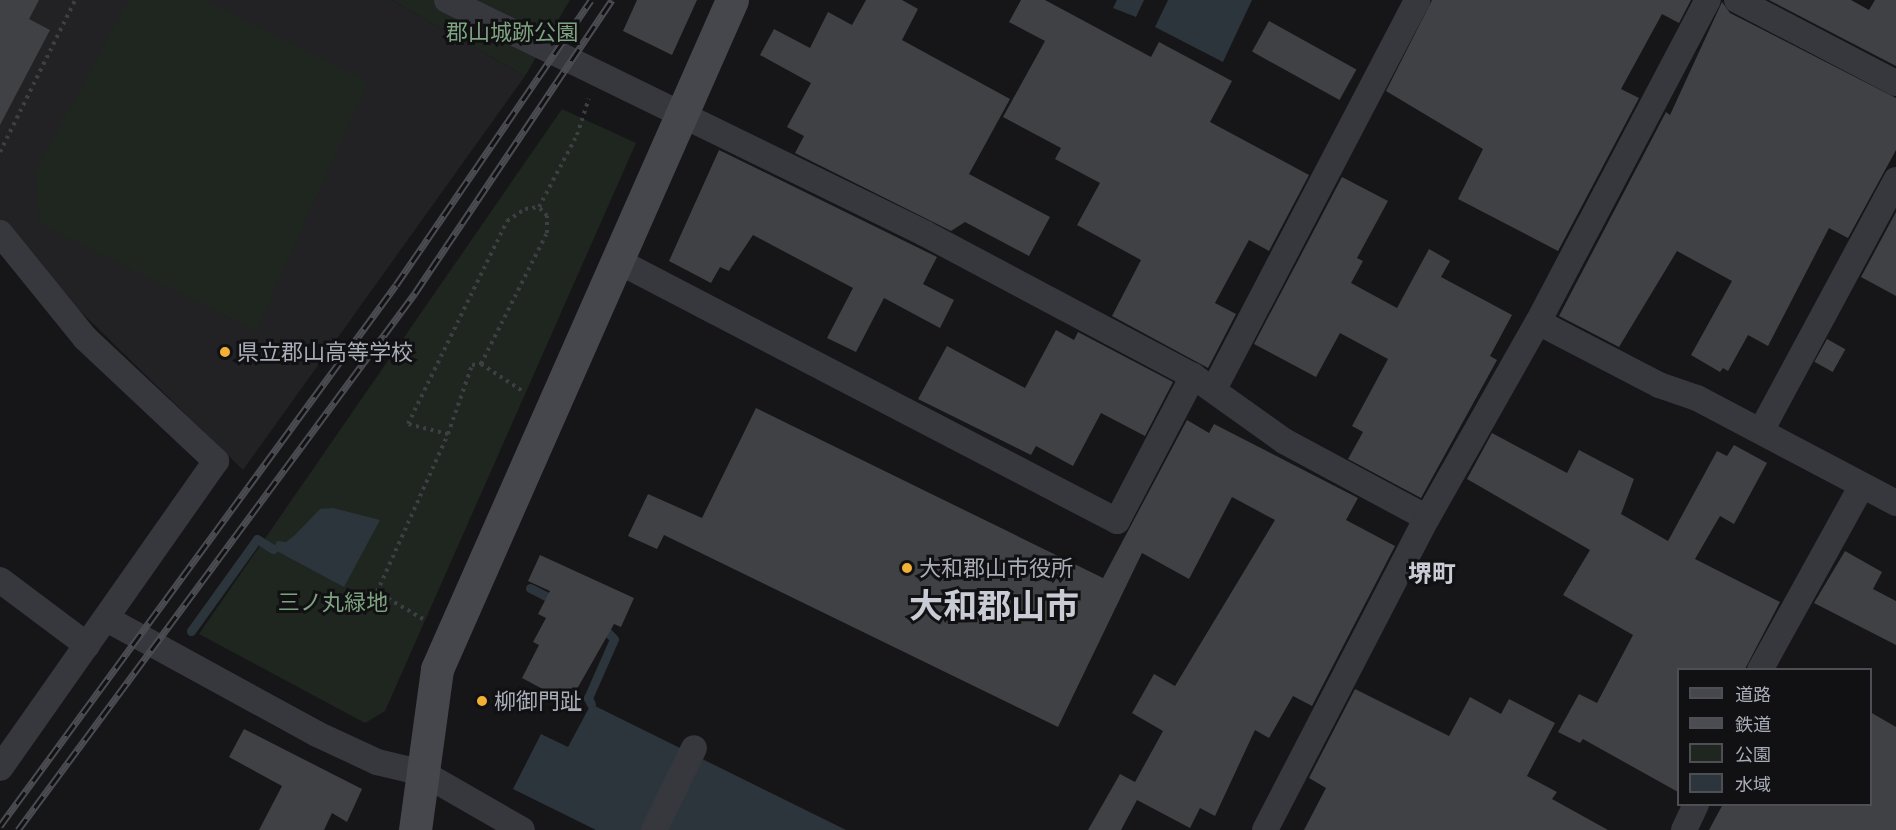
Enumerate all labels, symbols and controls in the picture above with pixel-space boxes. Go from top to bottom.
park label: 郡山城跡公園 [446,19,578,45]
place label: 県立郡山高等学校 [237,339,413,365]
marker: 県立郡山高等学校 [218,345,232,359]
place label: 大和郡山市役所 [919,555,1073,581]
district label: 堺町 [1408,559,1456,587]
marker: 大和郡山市役所 [900,561,914,575]
district label: 大和郡山市 [909,585,1079,625]
park label: 三ノ丸緑地 [278,589,388,615]
legend [1677,668,1872,806]
text: 道路 [1735,683,1771,705]
place label: 柳御門趾 [494,688,582,714]
marker: 柳御門趾 [475,694,489,708]
text: 鉄道 [1735,713,1771,735]
text: 公園 [1735,743,1771,765]
text: 水域 [1735,773,1771,795]

